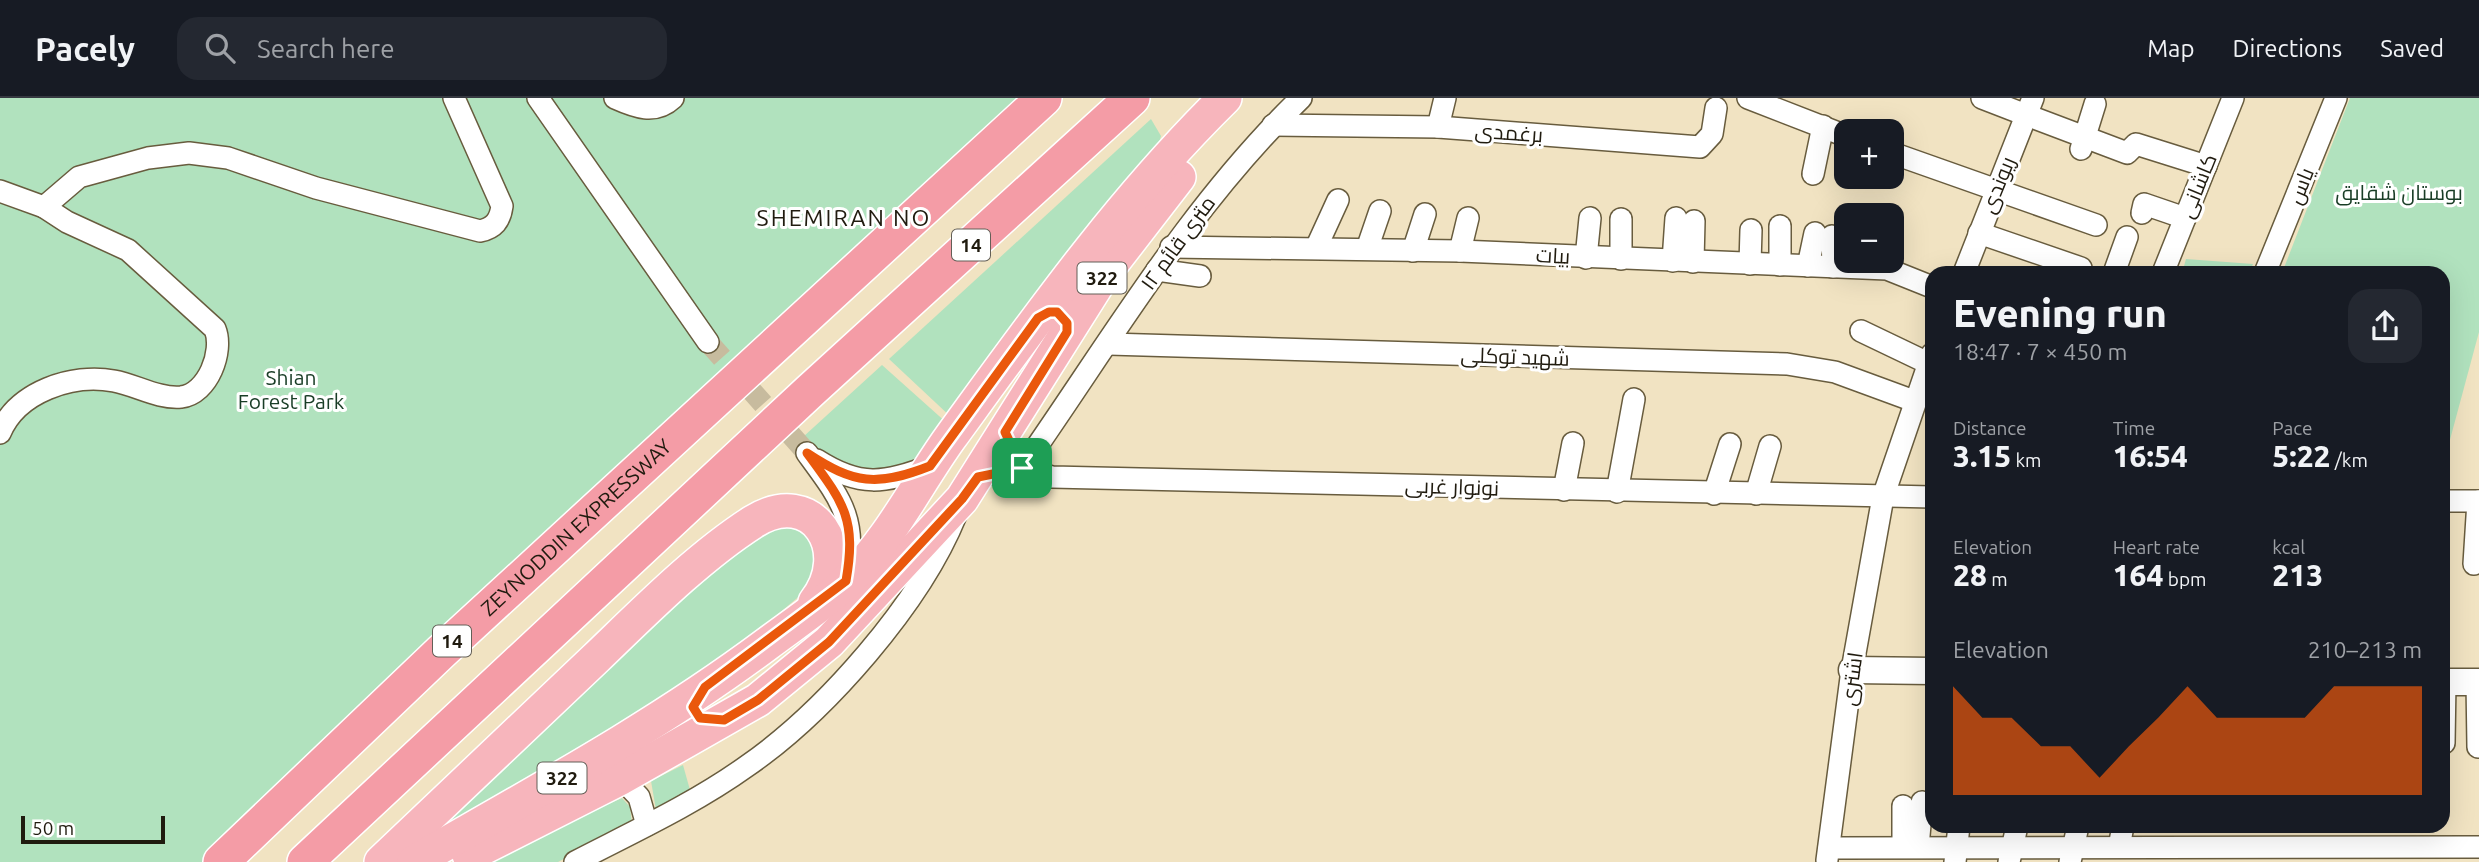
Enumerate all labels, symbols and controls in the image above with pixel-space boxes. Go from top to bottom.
search box [177,17,667,80]
icon: search [201,29,239,67]
text: Pacely [35,30,135,67]
text: Search here [257,34,395,63]
text: Map [2147,35,2194,62]
text: Directions [2232,35,2342,62]
text: Saved [2380,35,2444,62]
street label: برغمدی [1474,118,1544,148]
map controls [1834,119,1904,273]
button: + [1834,119,1904,189]
street label: کاشانی [2173,150,2223,222]
street label: ریوندی [1975,153,2021,217]
street label: یاس [2282,164,2320,208]
park label: بوستان شقایق [2335,180,2463,206]
street label: ۱۲ متری قائم [1135,191,1222,296]
button: − [1834,203,1904,273]
district label: SHEMIRAN NO [757,205,931,230]
road number: 14 [952,230,990,260]
street label: بیات [1535,242,1571,268]
road number: 322 [1078,262,1126,294]
button: share [2348,289,2422,363]
text: Evening run [1953,292,2167,334]
text: 18:47 · 7 × 450 m [1953,339,2127,364]
street label: شهید توکلی [1460,342,1570,372]
park label: Shian Forest Park [238,365,345,413]
text: Distance [1953,417,2027,439]
text: Time [2113,417,2155,439]
text: Pace [2272,417,2313,439]
street label: ZEYNODDIN EXPRESSWAY [476,434,676,620]
pin [992,438,1052,498]
text: 3.15 [1953,439,2011,473]
text: 16:54 [2113,439,2188,473]
text: 5:22 [2272,439,2330,473]
icon: arrive [1003,449,1041,487]
text: km [2011,449,2041,471]
text: /km [2330,449,2368,471]
street label: نونوار غربی [1404,472,1500,502]
text: Elevation [1953,536,2032,558]
text: Heart rate [2113,536,2200,558]
text: kcal [2272,536,2305,558]
text: 28 [1953,558,1987,592]
text: 164 [2113,558,2163,592]
text: 213 [2272,558,2323,592]
text: m [1987,568,2008,590]
text: bpm [2163,568,2206,590]
road number: 14 [433,626,471,656]
text: Elevation [1953,637,2049,662]
text: 210–213 m [2308,637,2422,662]
street label: اشتری [1835,650,1869,708]
road number: 322 [538,762,586,793]
scale bar [21,813,164,845]
text: 50 m [32,817,74,839]

